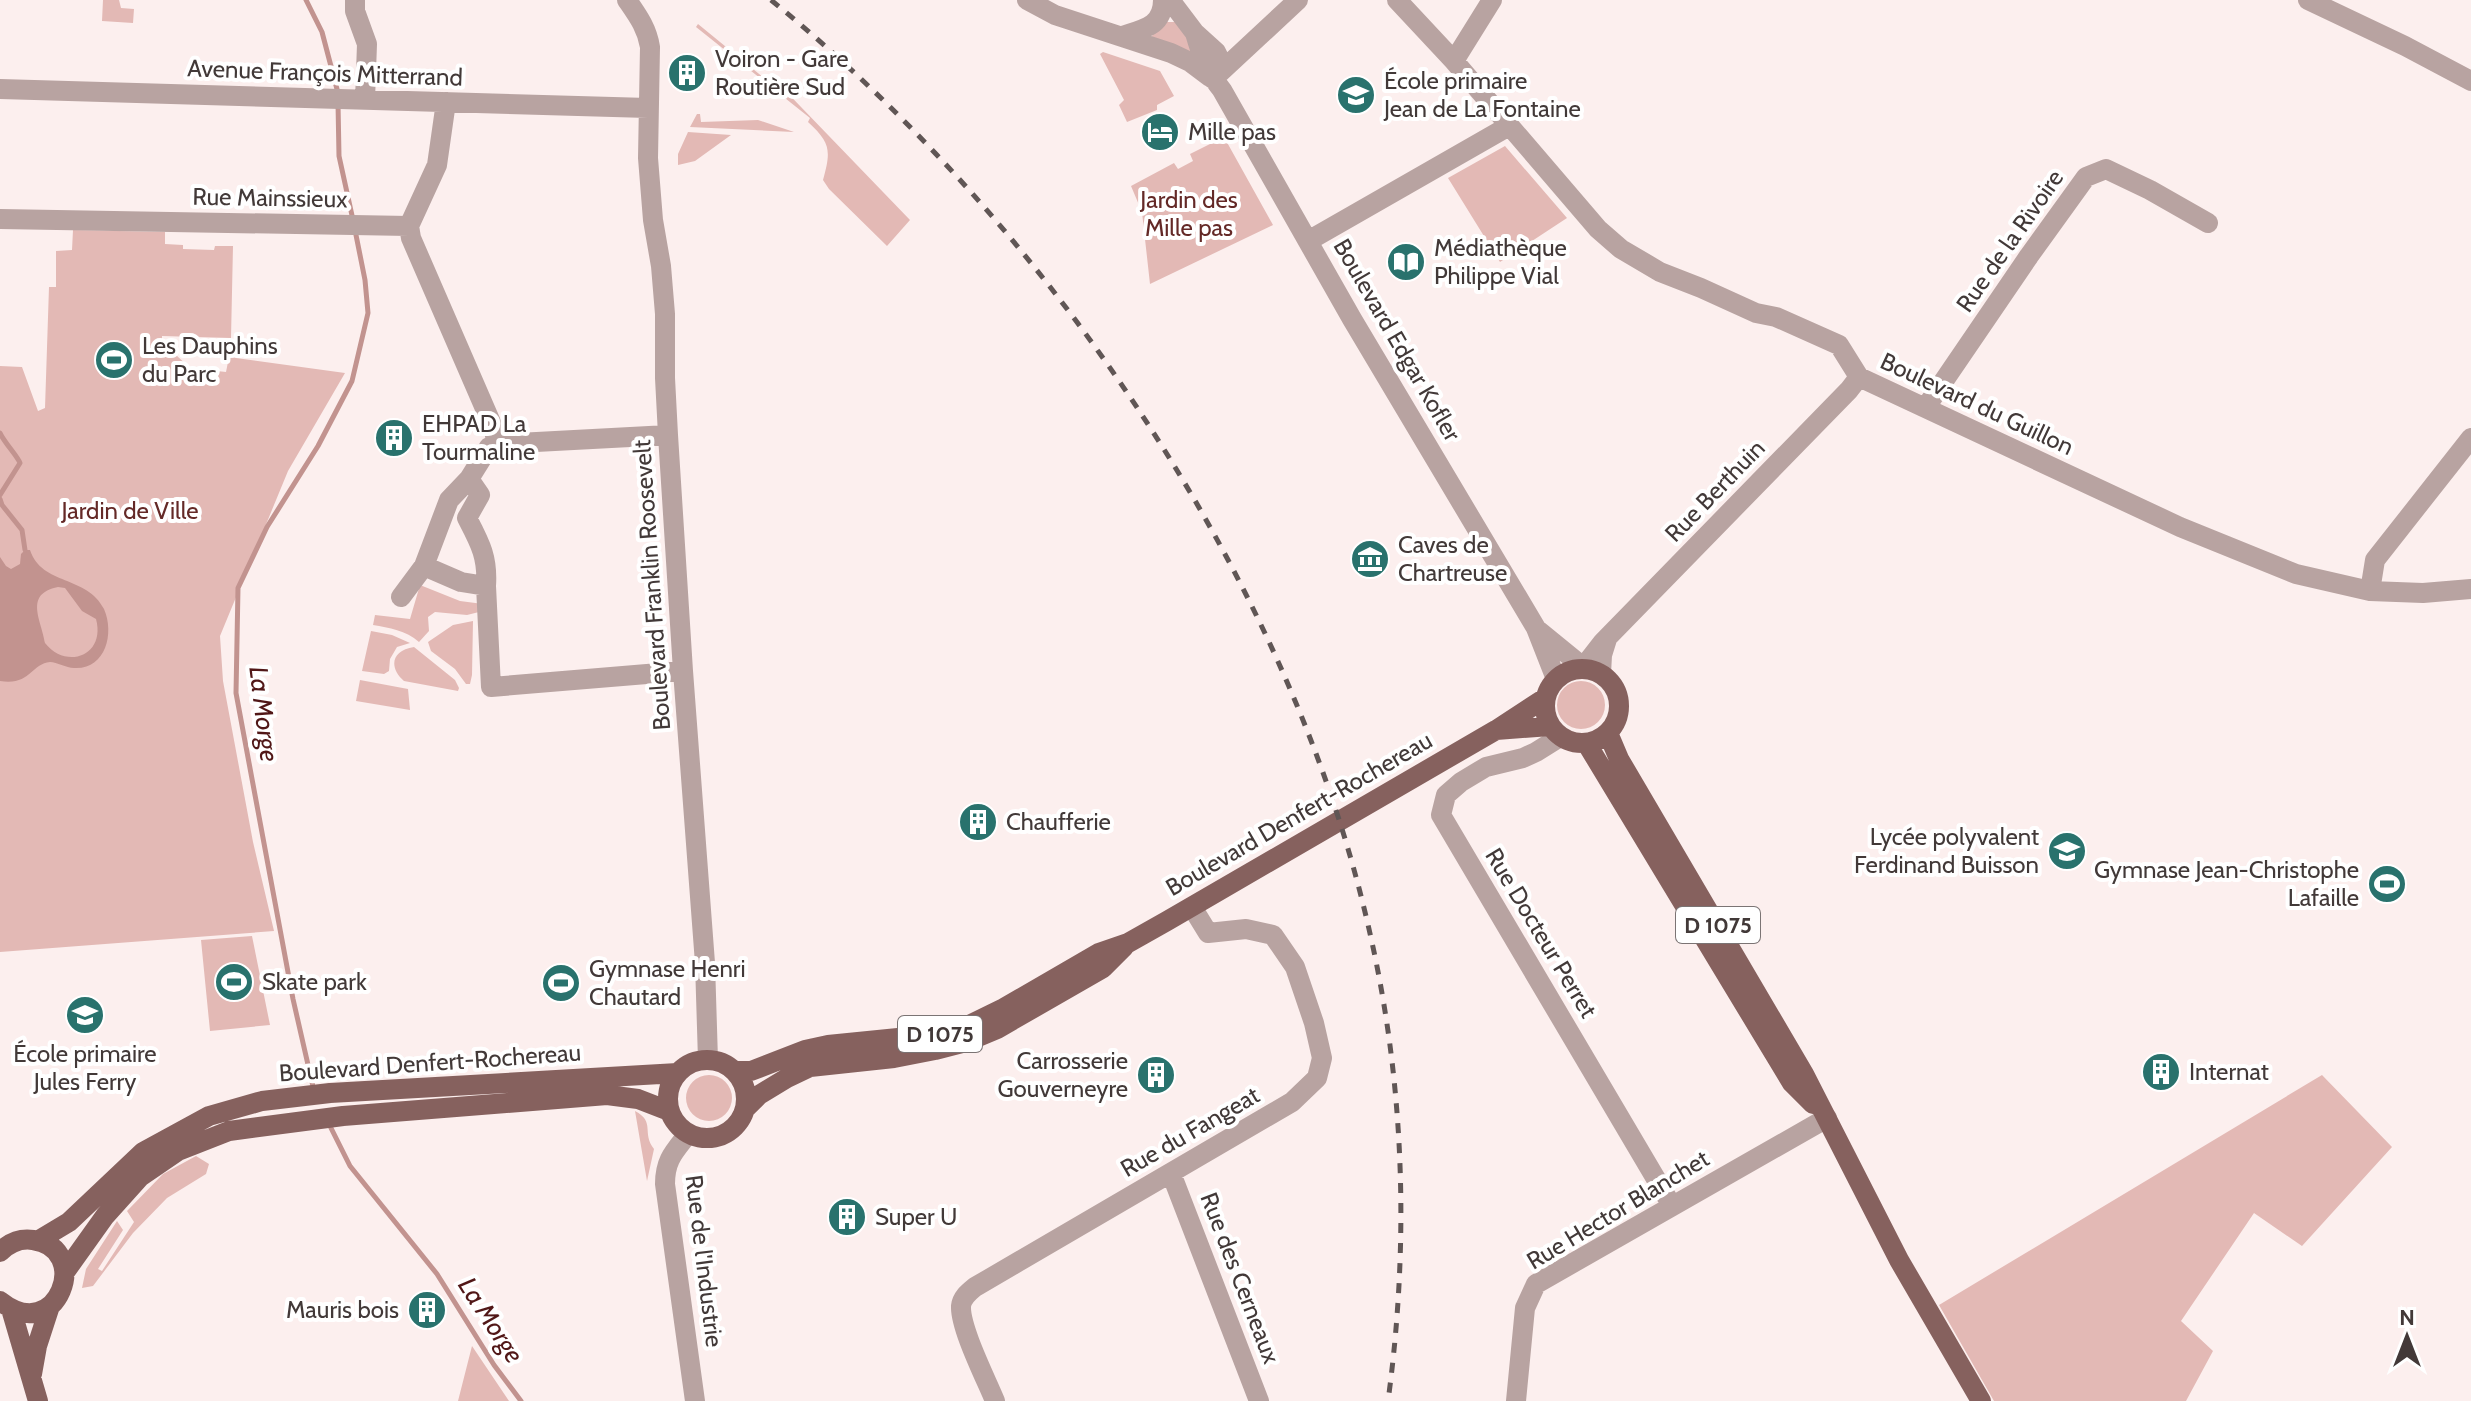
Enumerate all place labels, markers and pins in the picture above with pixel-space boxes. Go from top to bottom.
place label: Voiron - Gare Routière Sud [715,44,849,101]
building icon: Voiron - Gare Routière Sud [666,52,708,94]
place label: École primaire Jean de La Fontaine [1383,66,1581,123]
school or university icon: École primaire Jean de La Fontaine [1335,74,1377,116]
hotel icon: Mille pas [1139,111,1181,153]
place label: Mille pas [1188,117,1276,146]
place label: Médiathèque Philippe Vial [1434,233,1567,290]
library icon: Médiathèque Philippe Vial [1385,241,1427,283]
place label: Les Dauphins du Parc [142,331,278,388]
sports icon: Les Dauphins du Parc [93,339,135,381]
place label: EHPAD La Tourmaline [422,409,535,466]
building icon: EHPAD La Tourmaline [373,417,415,459]
place label: Caves de Chartreuse [1398,530,1507,587]
museum icon: Caves de Chartreuse [1349,538,1391,580]
building icon: Chaufferie [957,801,999,843]
place label: Chaufferie [1006,807,1111,836]
place label: Lycée polyvalent Ferdinand Buisson [1854,822,2039,879]
school or university icon: Lycée polyvalent Ferdinand Buisson [2046,830,2088,872]
place label: Gymnase Jean-Christophe Lafaille [2094,855,2359,912]
sports icon: Gymnase Jean-Christophe Lafaille [2366,863,2408,905]
place label: Gymnase Henri Chautard [589,954,746,1011]
sports icon: Skate park [213,961,255,1003]
sports icon: Gymnase Henri Chautard [540,962,582,1004]
place label: Skate park [262,967,367,996]
school or university icon: École primaire Jules Ferry [64,994,106,1036]
place label: École primaire Jules Ferry [13,1039,157,1096]
place label: Carrosserie Gouverneyre [997,1046,1128,1103]
building icon: Internat [2140,1051,2182,1093]
building icon: Carrosserie Gouverneyre [1135,1054,1177,1096]
place label: Internat [2189,1057,2269,1086]
building icon: Super U [826,1196,868,1238]
place label: Super U [875,1202,957,1231]
building icon: Mauris bois [406,1289,448,1331]
place label: Mauris bois [286,1295,399,1324]

